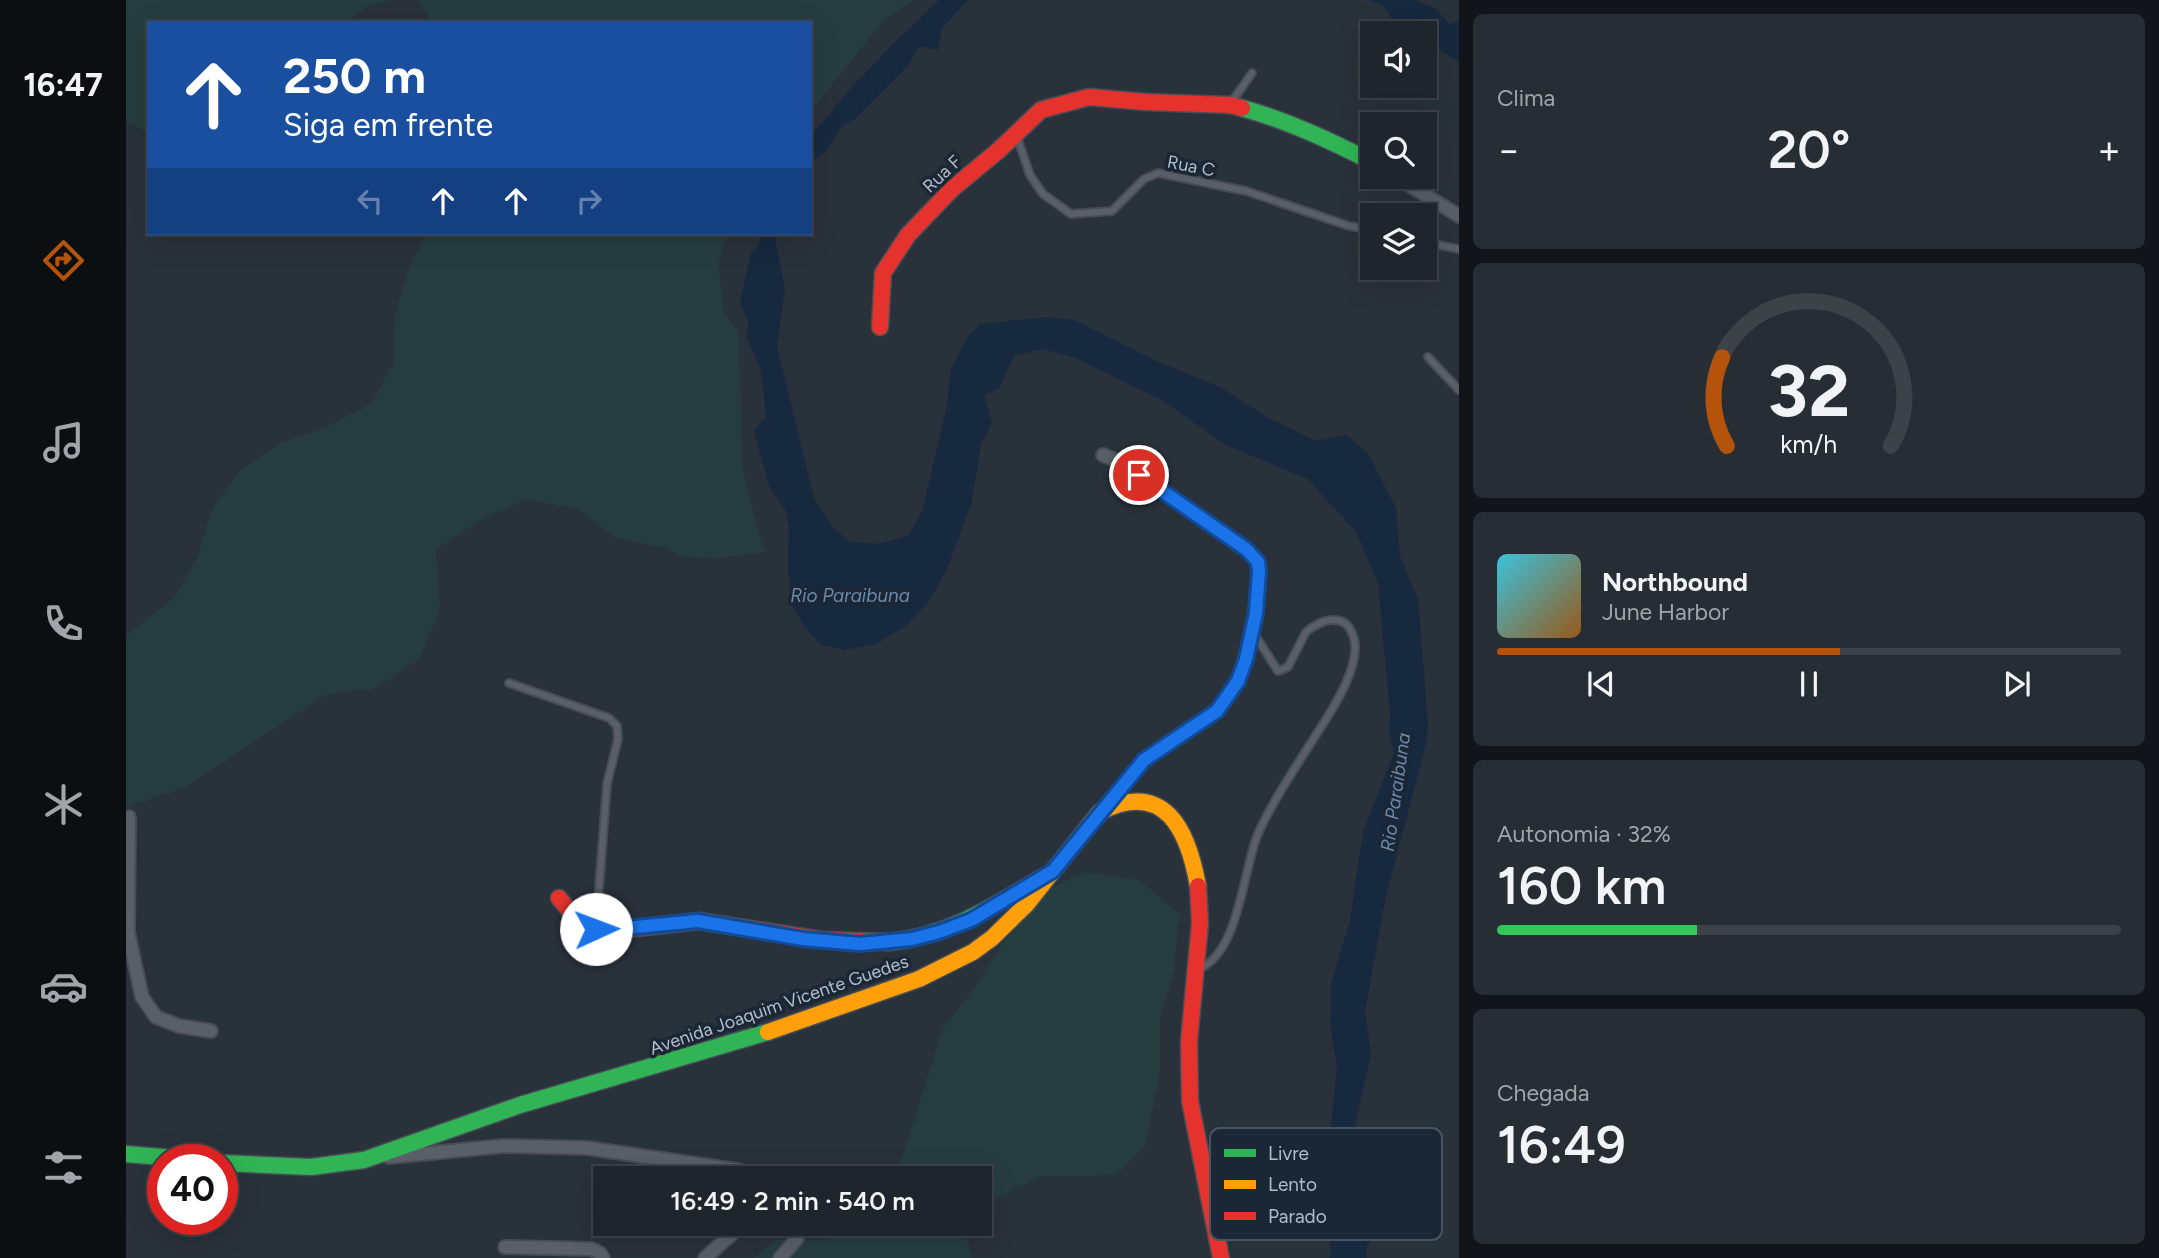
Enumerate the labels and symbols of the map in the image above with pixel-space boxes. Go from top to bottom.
street label: Rua F [918,151,966,197]
street label: Rua C [1165,151,1217,181]
pin [1109,445,1169,505]
water label: Rio Paraibuna [790,584,910,607]
water label: Rio Paraibuna [1376,731,1415,853]
position arrow [559,892,633,966]
street label: Avenida Joaquim Vicente Guedes [647,950,911,1060]
legend [1210,1128,1442,1240]
text: Livre [1268,1142,1309,1165]
speed limit sign: 40 [147,1144,238,1235]
text: Lento [1268,1173,1317,1196]
text: Parado [1268,1205,1327,1228]

